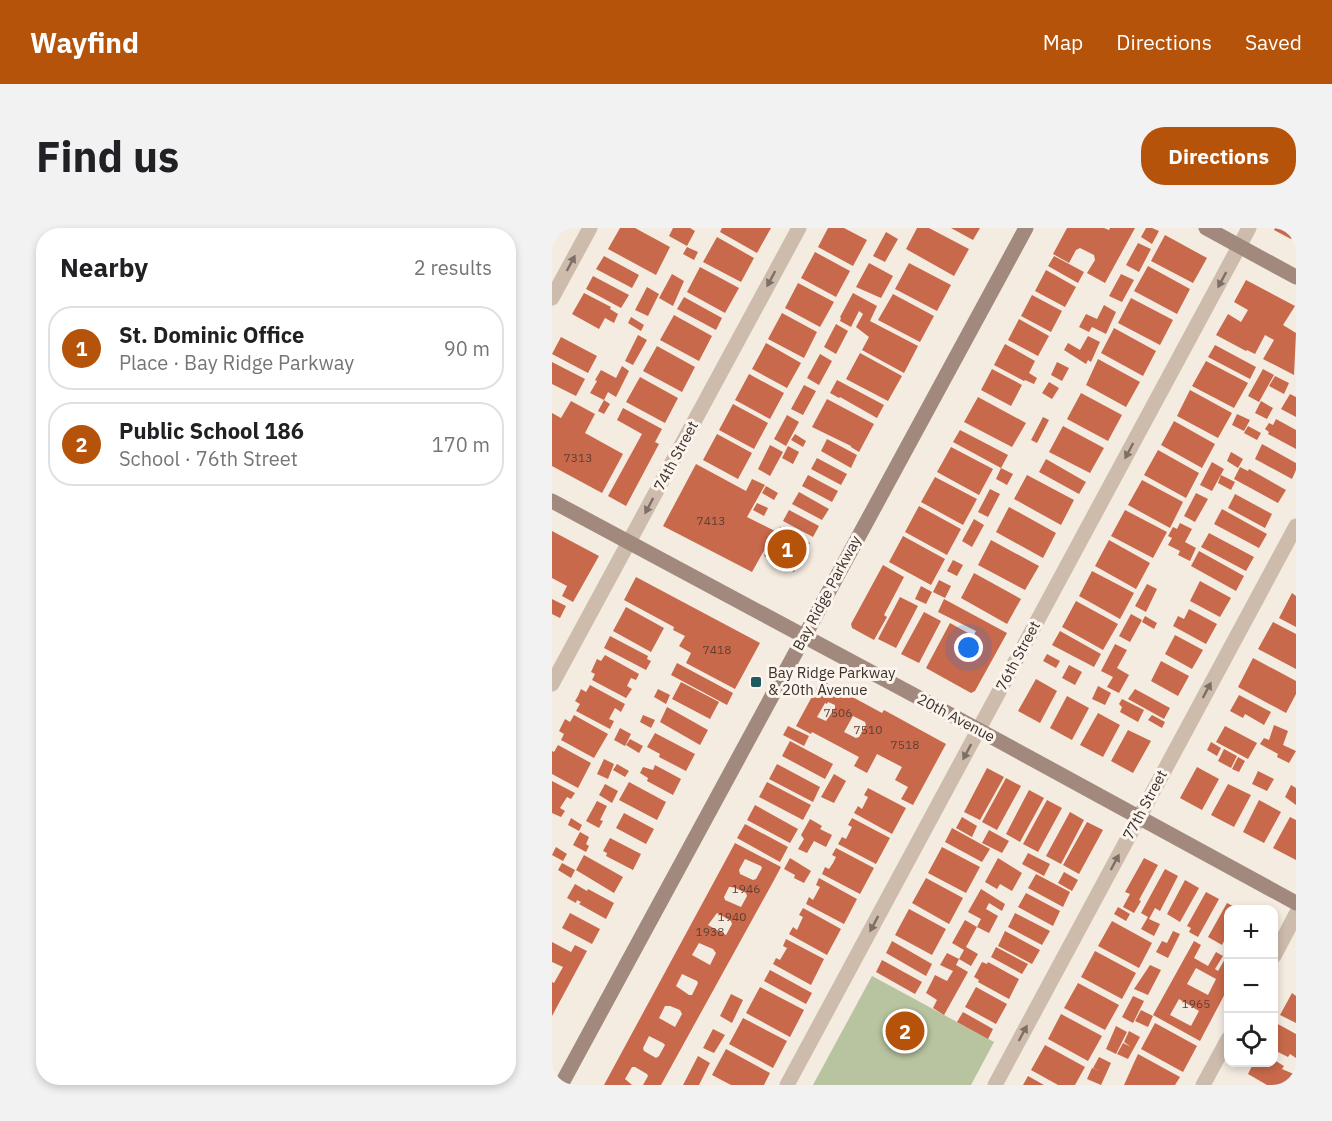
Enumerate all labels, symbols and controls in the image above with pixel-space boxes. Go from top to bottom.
text: Wayfind [30,24,139,61]
text: Map [1043,28,1083,56]
text: Directions [1116,28,1212,56]
text: Saved [1245,28,1302,56]
button: Directions [1141,127,1296,185]
text: Find us [36,129,179,184]
text: Nearby [60,250,148,284]
text: 2 results [414,254,492,281]
one-way arrow [566,254,576,271]
one-way arrow [766,271,776,288]
one-way arrow [1217,271,1227,288]
text: St. Dominic Office [119,320,304,349]
text: 1 [76,335,88,362]
text: 90 m [444,335,490,362]
text: Place · Bay Ridge Parkway [119,349,354,376]
text: Public School 186 [119,416,304,445]
street label: 74th Street [649,418,702,494]
text: 2 [76,431,88,458]
text: 170 m [432,431,490,458]
one-way arrow [1124,443,1134,460]
text: School · 76th Street [119,445,298,472]
house number: 7313 [564,450,592,465]
one-way arrow [644,498,654,515]
house number: 7413 [697,513,725,528]
pin: 1 [768,526,806,572]
street label: Bay Ridge Parkway [788,532,865,654]
street label: 76th Street [991,618,1044,694]
your location [954,633,983,662]
house number: 7418 [703,642,731,657]
place label: Bay Ridge Parkway & 20th Avenue [768,663,896,699]
marker: Bay Ridge Parkway & 20th Avenue [749,675,763,689]
one-way arrow [1202,681,1212,698]
street label: 20th Avenue [914,689,998,746]
house number: 7506 [824,705,852,720]
house number: 7510 [854,722,882,737]
house number: 7518 [891,737,919,752]
one-way arrow [962,744,972,761]
street label: 77th Street [1118,767,1171,843]
one-way arrow [1110,853,1120,870]
house number: 1946 [732,881,760,896]
map controls [1224,905,1278,1067]
button: + [1224,905,1278,959]
house number: 1940 [718,909,746,924]
one-way arrow [869,916,879,933]
house number: 1938 [696,924,724,939]
button: − [1224,959,1278,1013]
house number: 1965 [1182,996,1210,1011]
pin: 2 [886,1008,924,1054]
button: locate [1224,1013,1278,1067]
one-way arrow [1018,1025,1028,1042]

